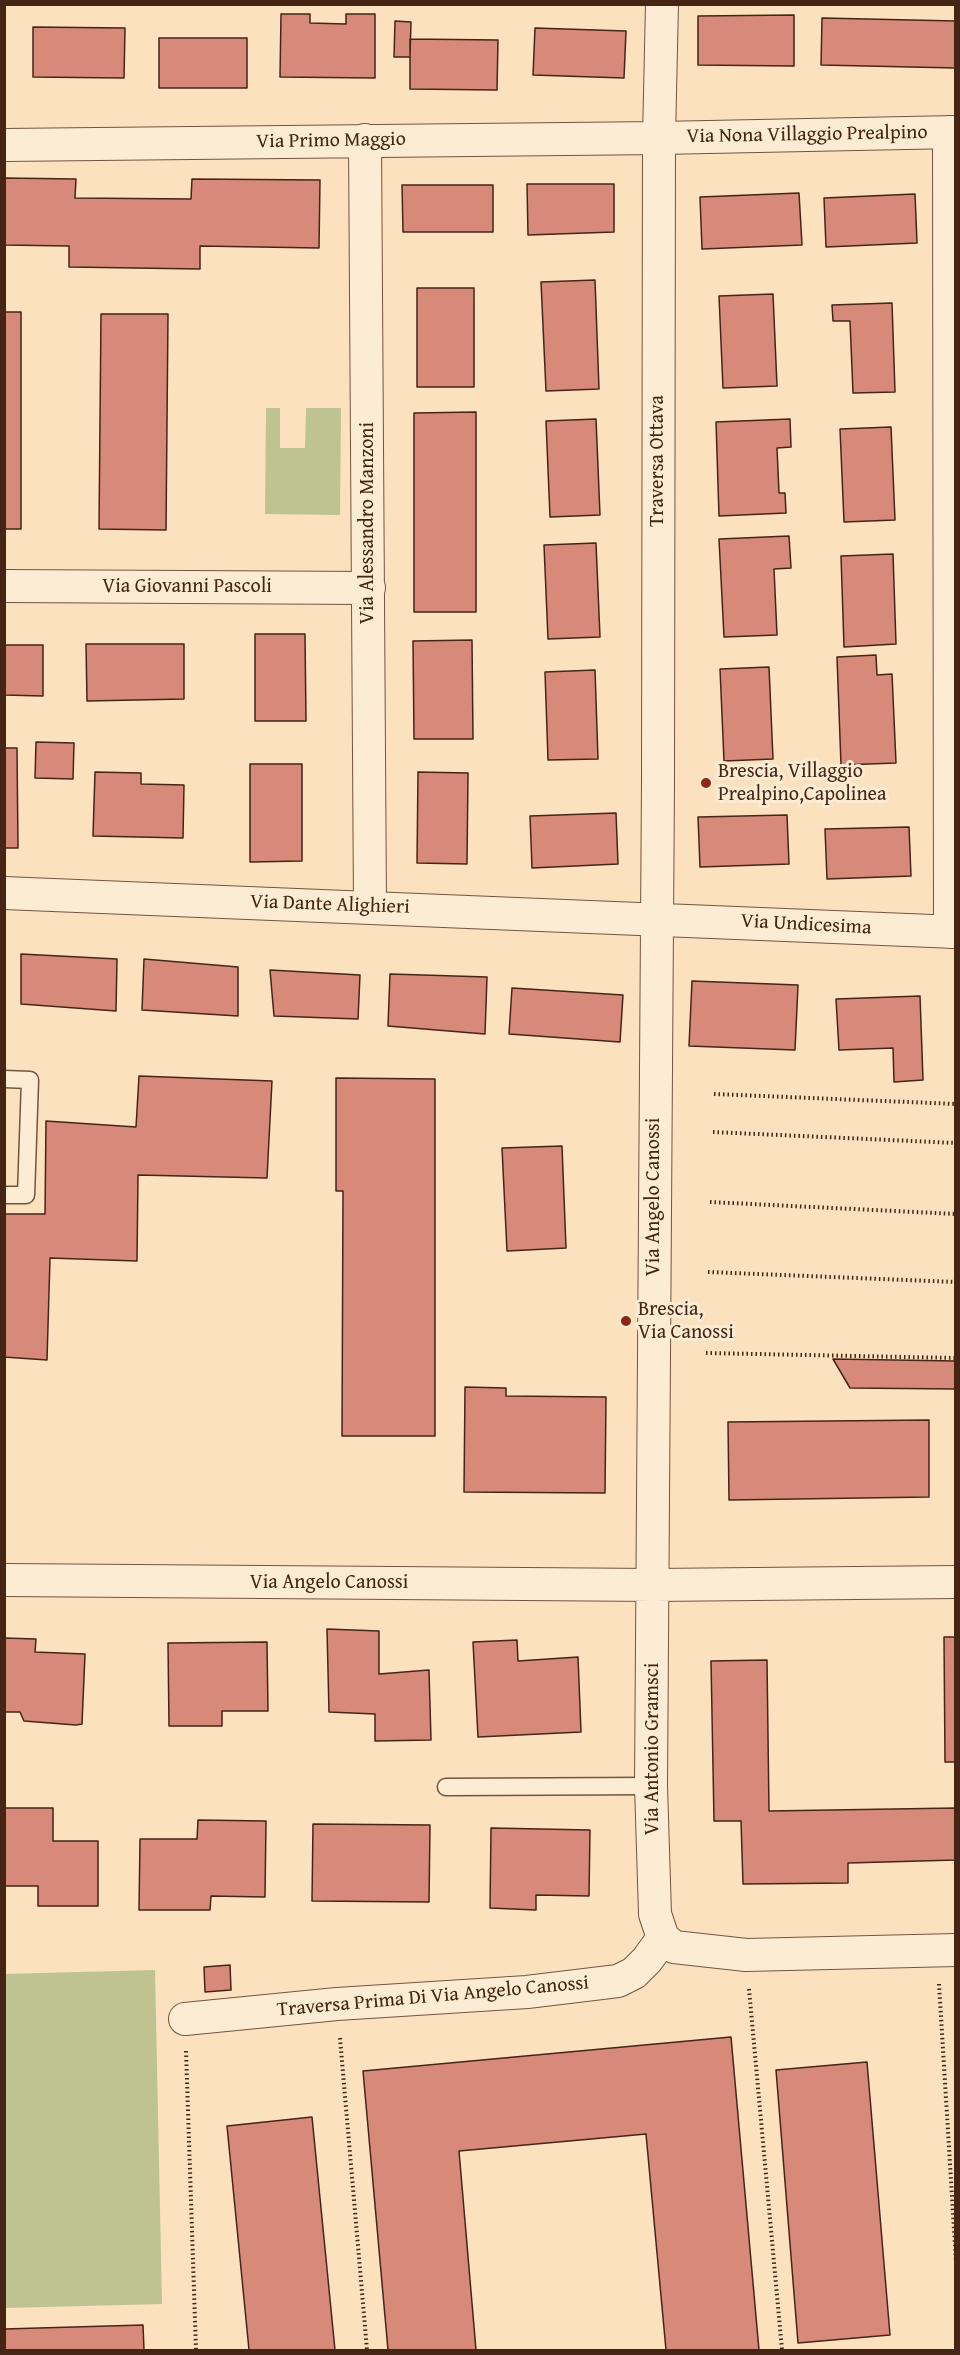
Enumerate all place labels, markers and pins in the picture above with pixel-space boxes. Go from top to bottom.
place label: Brescia, Villaggio Prealpino,Capolinea [718,760,886,807]
marker: Brescia, Villaggio Prealpino,Capolinea [699,776,713,790]
place label: Brescia, Via Canossi [638,1298,734,1345]
marker: Brescia, Via Canossi [619,1314,633,1328]

